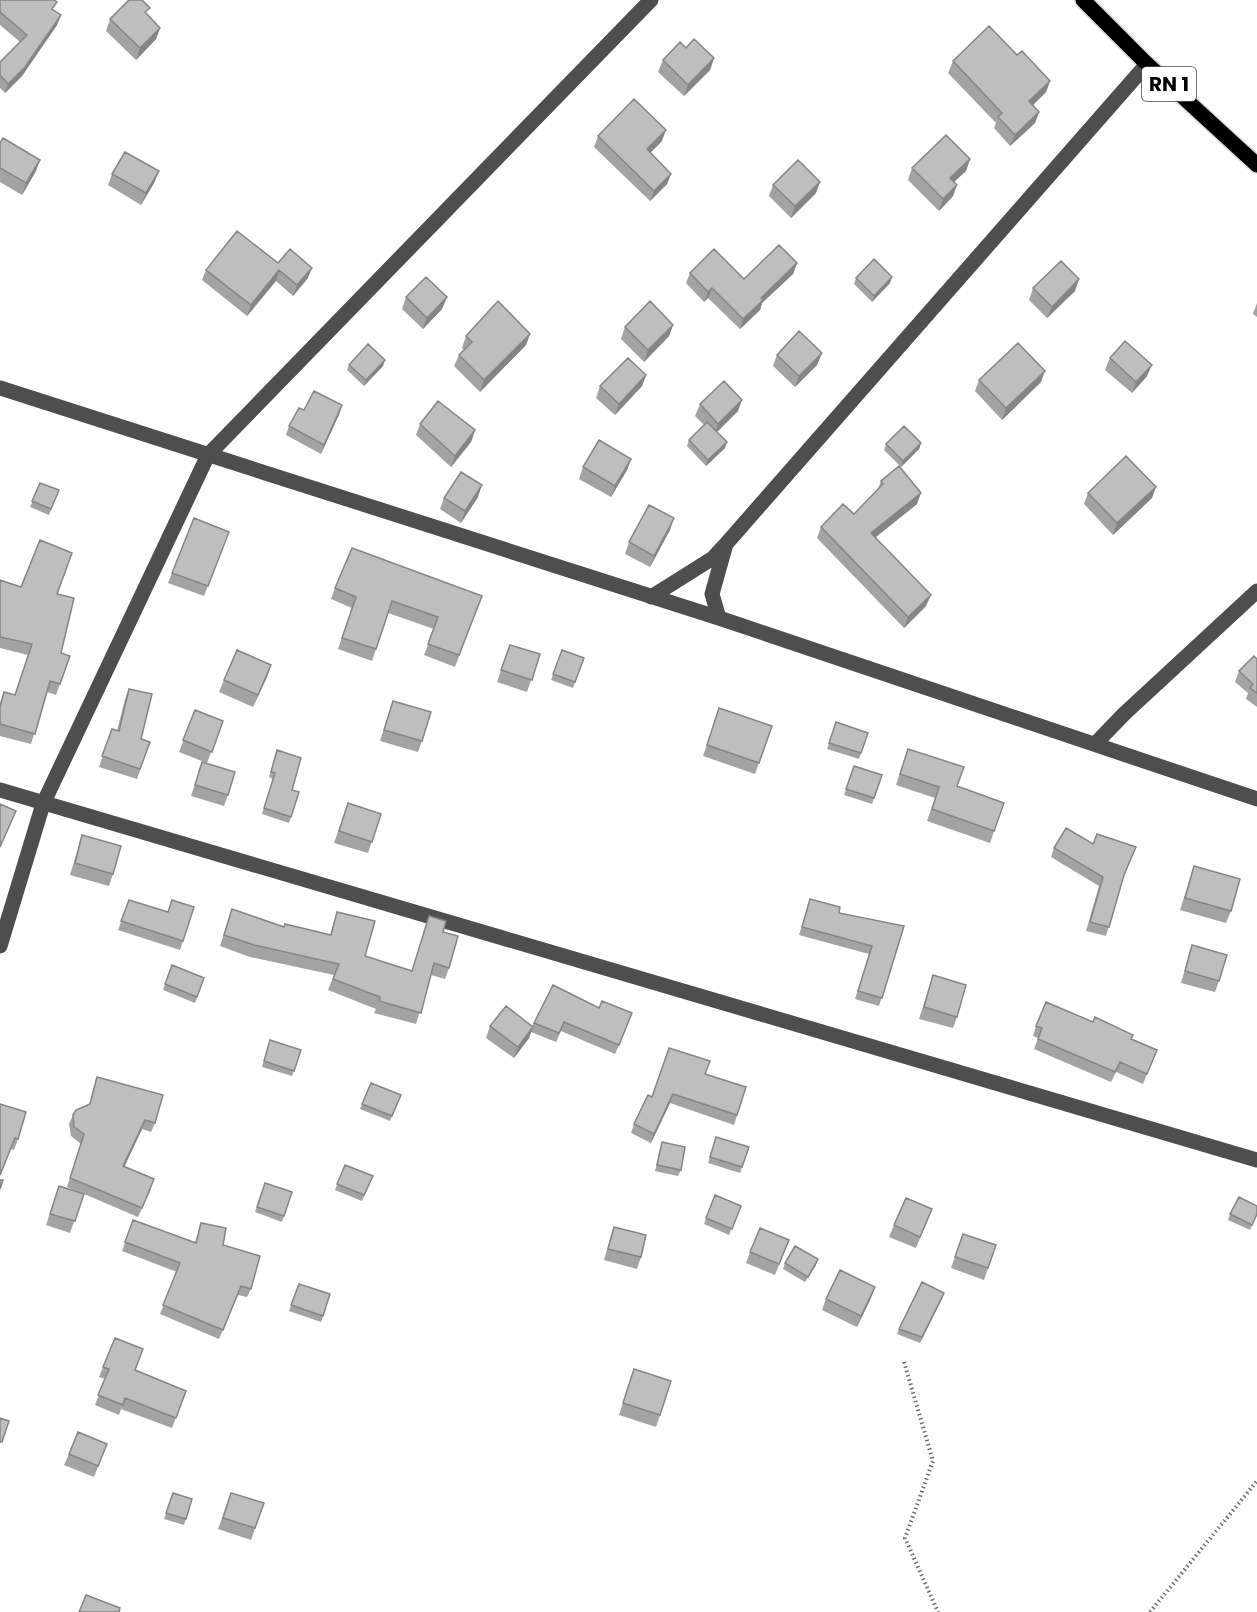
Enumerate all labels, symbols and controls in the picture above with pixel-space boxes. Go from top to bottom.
road number: RN 1 [1142,67,1196,101]

